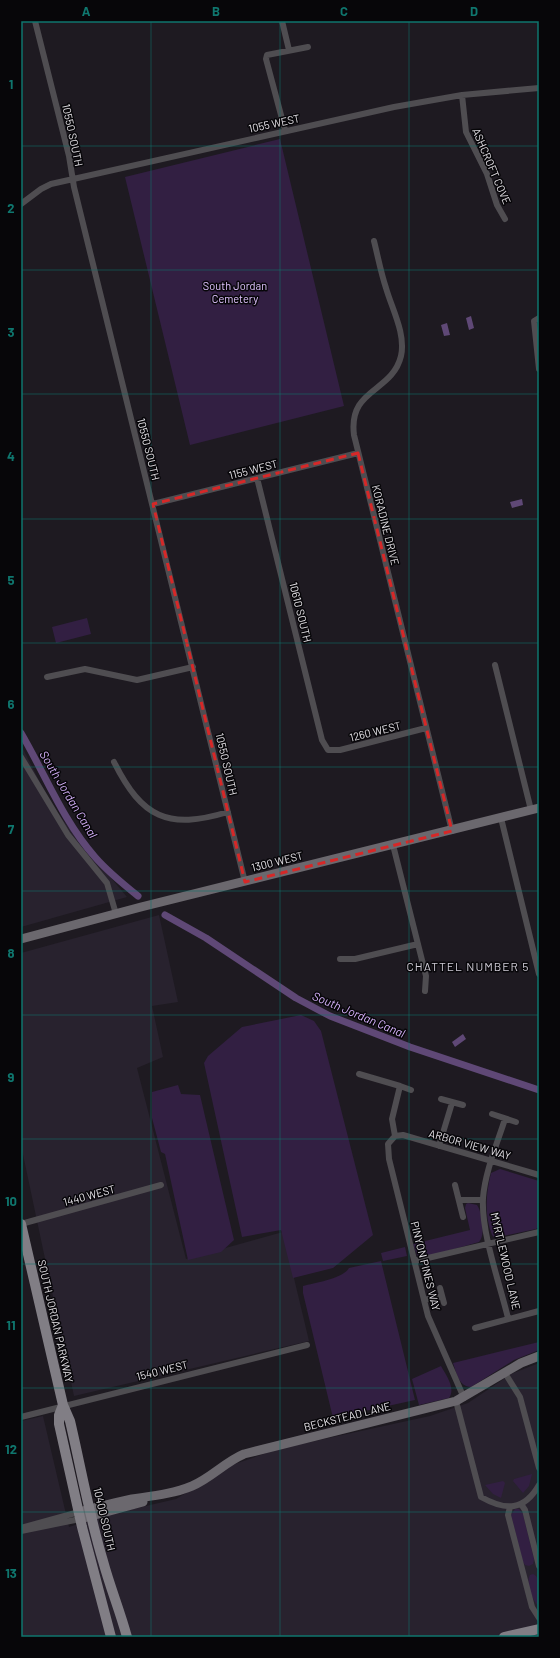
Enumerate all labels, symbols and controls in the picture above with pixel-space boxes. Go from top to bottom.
text: A [82,3,91,19]
text: B [212,3,220,19]
text: C [340,3,348,19]
text: D [470,3,478,19]
text: 1 [9,76,13,92]
street label: 10550 SOUTH [60,103,86,167]
street label: 1055 WEST [247,111,301,135]
street label: ASHCROFT COVE [470,126,514,206]
text: 2 [7,200,15,216]
park label: South Jordan Cemetery [203,279,267,305]
text: 3 [7,324,15,340]
street label: 10550 SOUTH [135,417,163,481]
text: 4 [7,448,15,464]
street label: 1155 WEST [227,457,279,481]
street label: KORADINE DRIVE [370,483,402,567]
text: 5 [7,572,15,588]
street label: 10610 SOUTH [287,581,315,643]
text: 6 [8,696,15,712]
street label: 1260 WEST [348,718,402,744]
street label: 10550 SOUTH [214,732,240,796]
water label: South Jordan Canal [37,748,101,840]
text: 7 [8,821,15,837]
street label: 1300 WEST [250,848,304,874]
text: 8 [7,945,15,961]
district label: CHATTEL NUMBER 5 [406,959,530,973]
water label: South Jordan Canal [311,988,408,1040]
text: 9 [8,1069,15,1085]
street label: ARBOR VIEW WAY [427,1126,513,1162]
street label: 1440 WEST [62,1182,116,1208]
text: 10 [5,1193,17,1209]
street label: MYRTLEWOOD LANE [488,1211,524,1311]
street label: PINYON PINES WAY [409,1220,443,1312]
street label: SOUTH JORDAN PARKWAY [36,1258,76,1384]
text: 11 [6,1317,16,1333]
street label: 1540 WEST [135,1357,189,1383]
street label: BECKSTEAD LANE [302,1399,392,1433]
text: 12 [5,1441,17,1457]
street label: 10400 SOUTH [91,1486,119,1552]
text: 13 [5,1565,17,1581]

